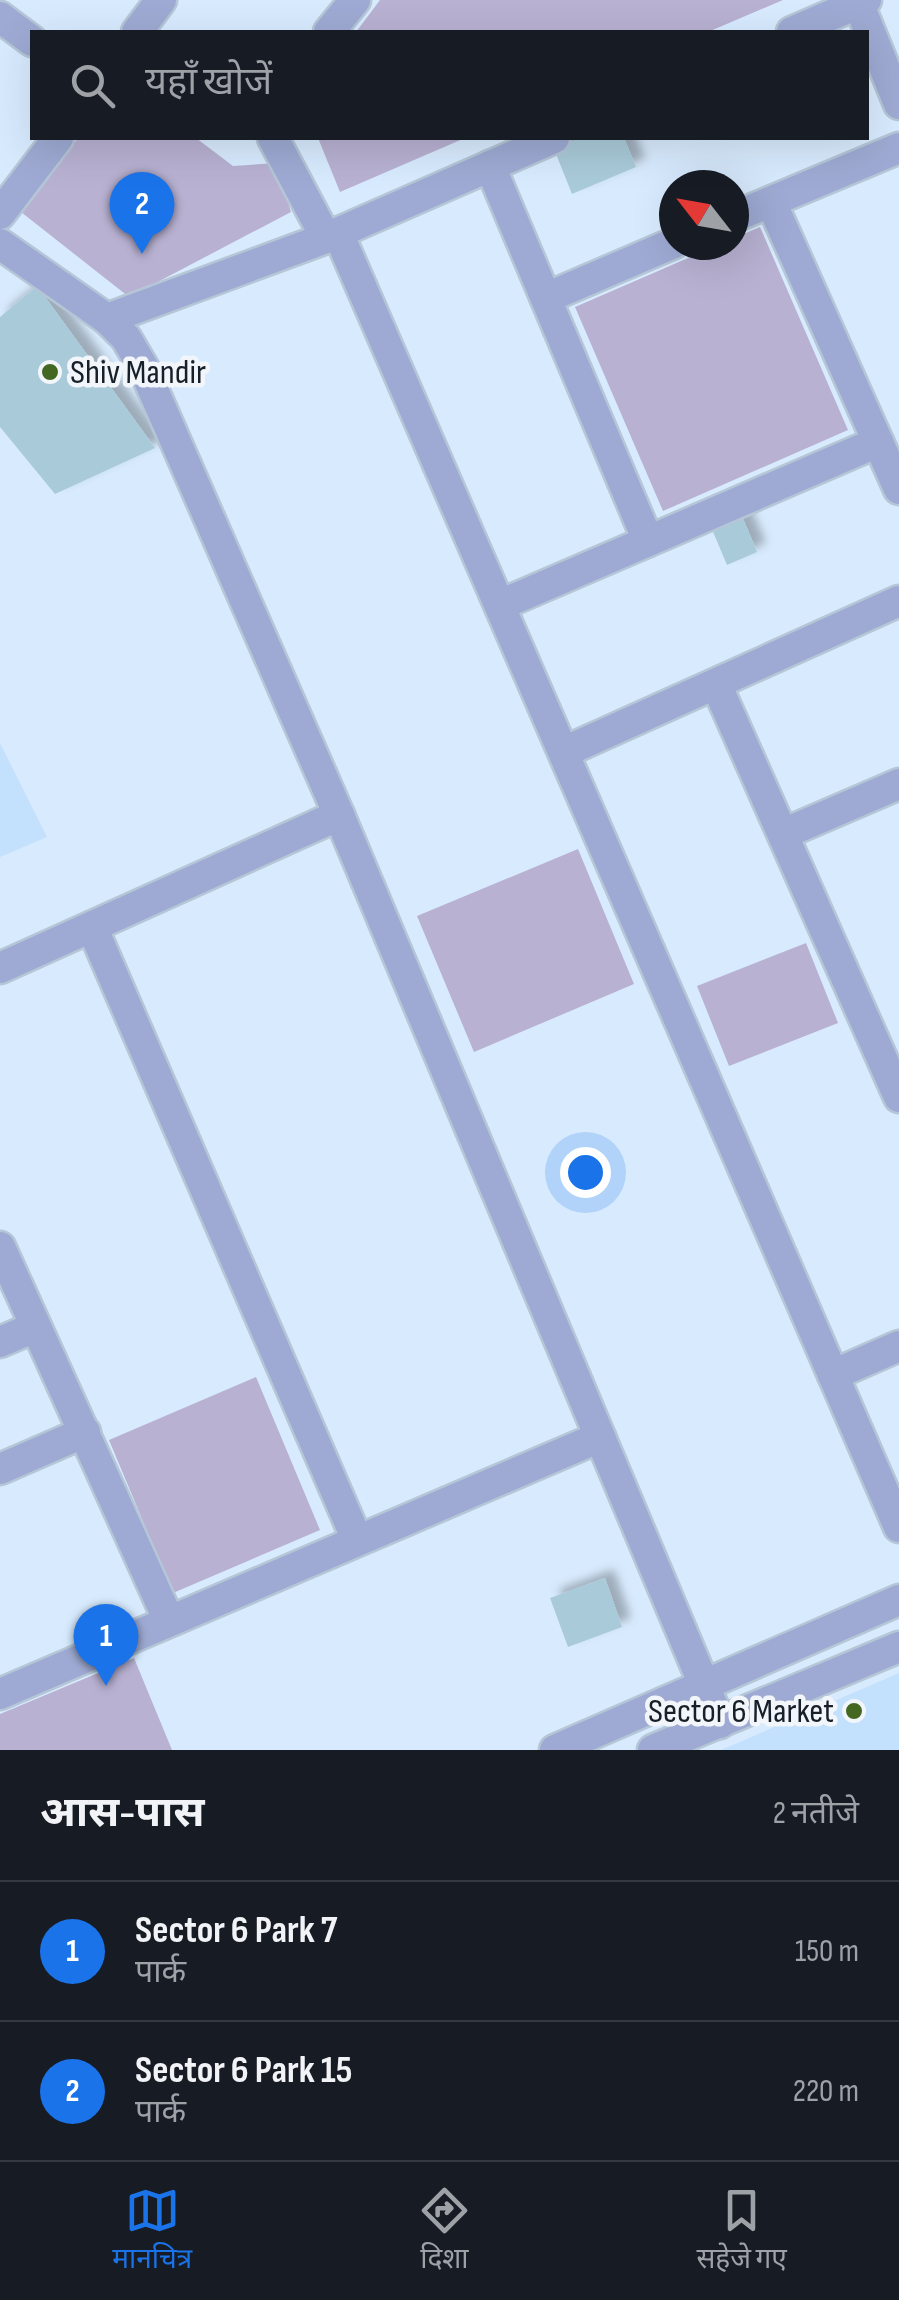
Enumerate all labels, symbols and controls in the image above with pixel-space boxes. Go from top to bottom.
search box [30,30,869,140]
icon: search [65,58,120,113]
text: यहाँ खोजें [145,60,272,105]
north arrow [659,170,749,260]
pin: 2 [110,172,174,254]
place label: Shiv Mandir [70,351,206,394]
marker: Shiv Mandir [39,361,61,383]
your location [560,1147,611,1198]
pin: 1 [74,1604,138,1686]
place label: Sector 6 Market [648,1690,834,1733]
marker: Sector 6 Market [843,1700,865,1722]
text: आस-पास [40,1788,204,1839]
text: 2 नतीजे [773,1794,859,1833]
text: Sector 6 Park 7 [135,1908,337,1953]
text: 1 [66,1932,79,1971]
text: 150 m [795,1932,859,1971]
text: पार्क [135,1953,186,1992]
text: Sector 6 Park 15 [135,2048,352,2093]
text: 2 [65,2072,80,2111]
text: 220 m [793,2072,859,2111]
text: पार्क [135,2093,186,2132]
tab: मानचित्र [112,2183,192,2279]
tab: दिशा [417,2183,472,2279]
tab: सहेजे गए [696,2183,787,2279]

